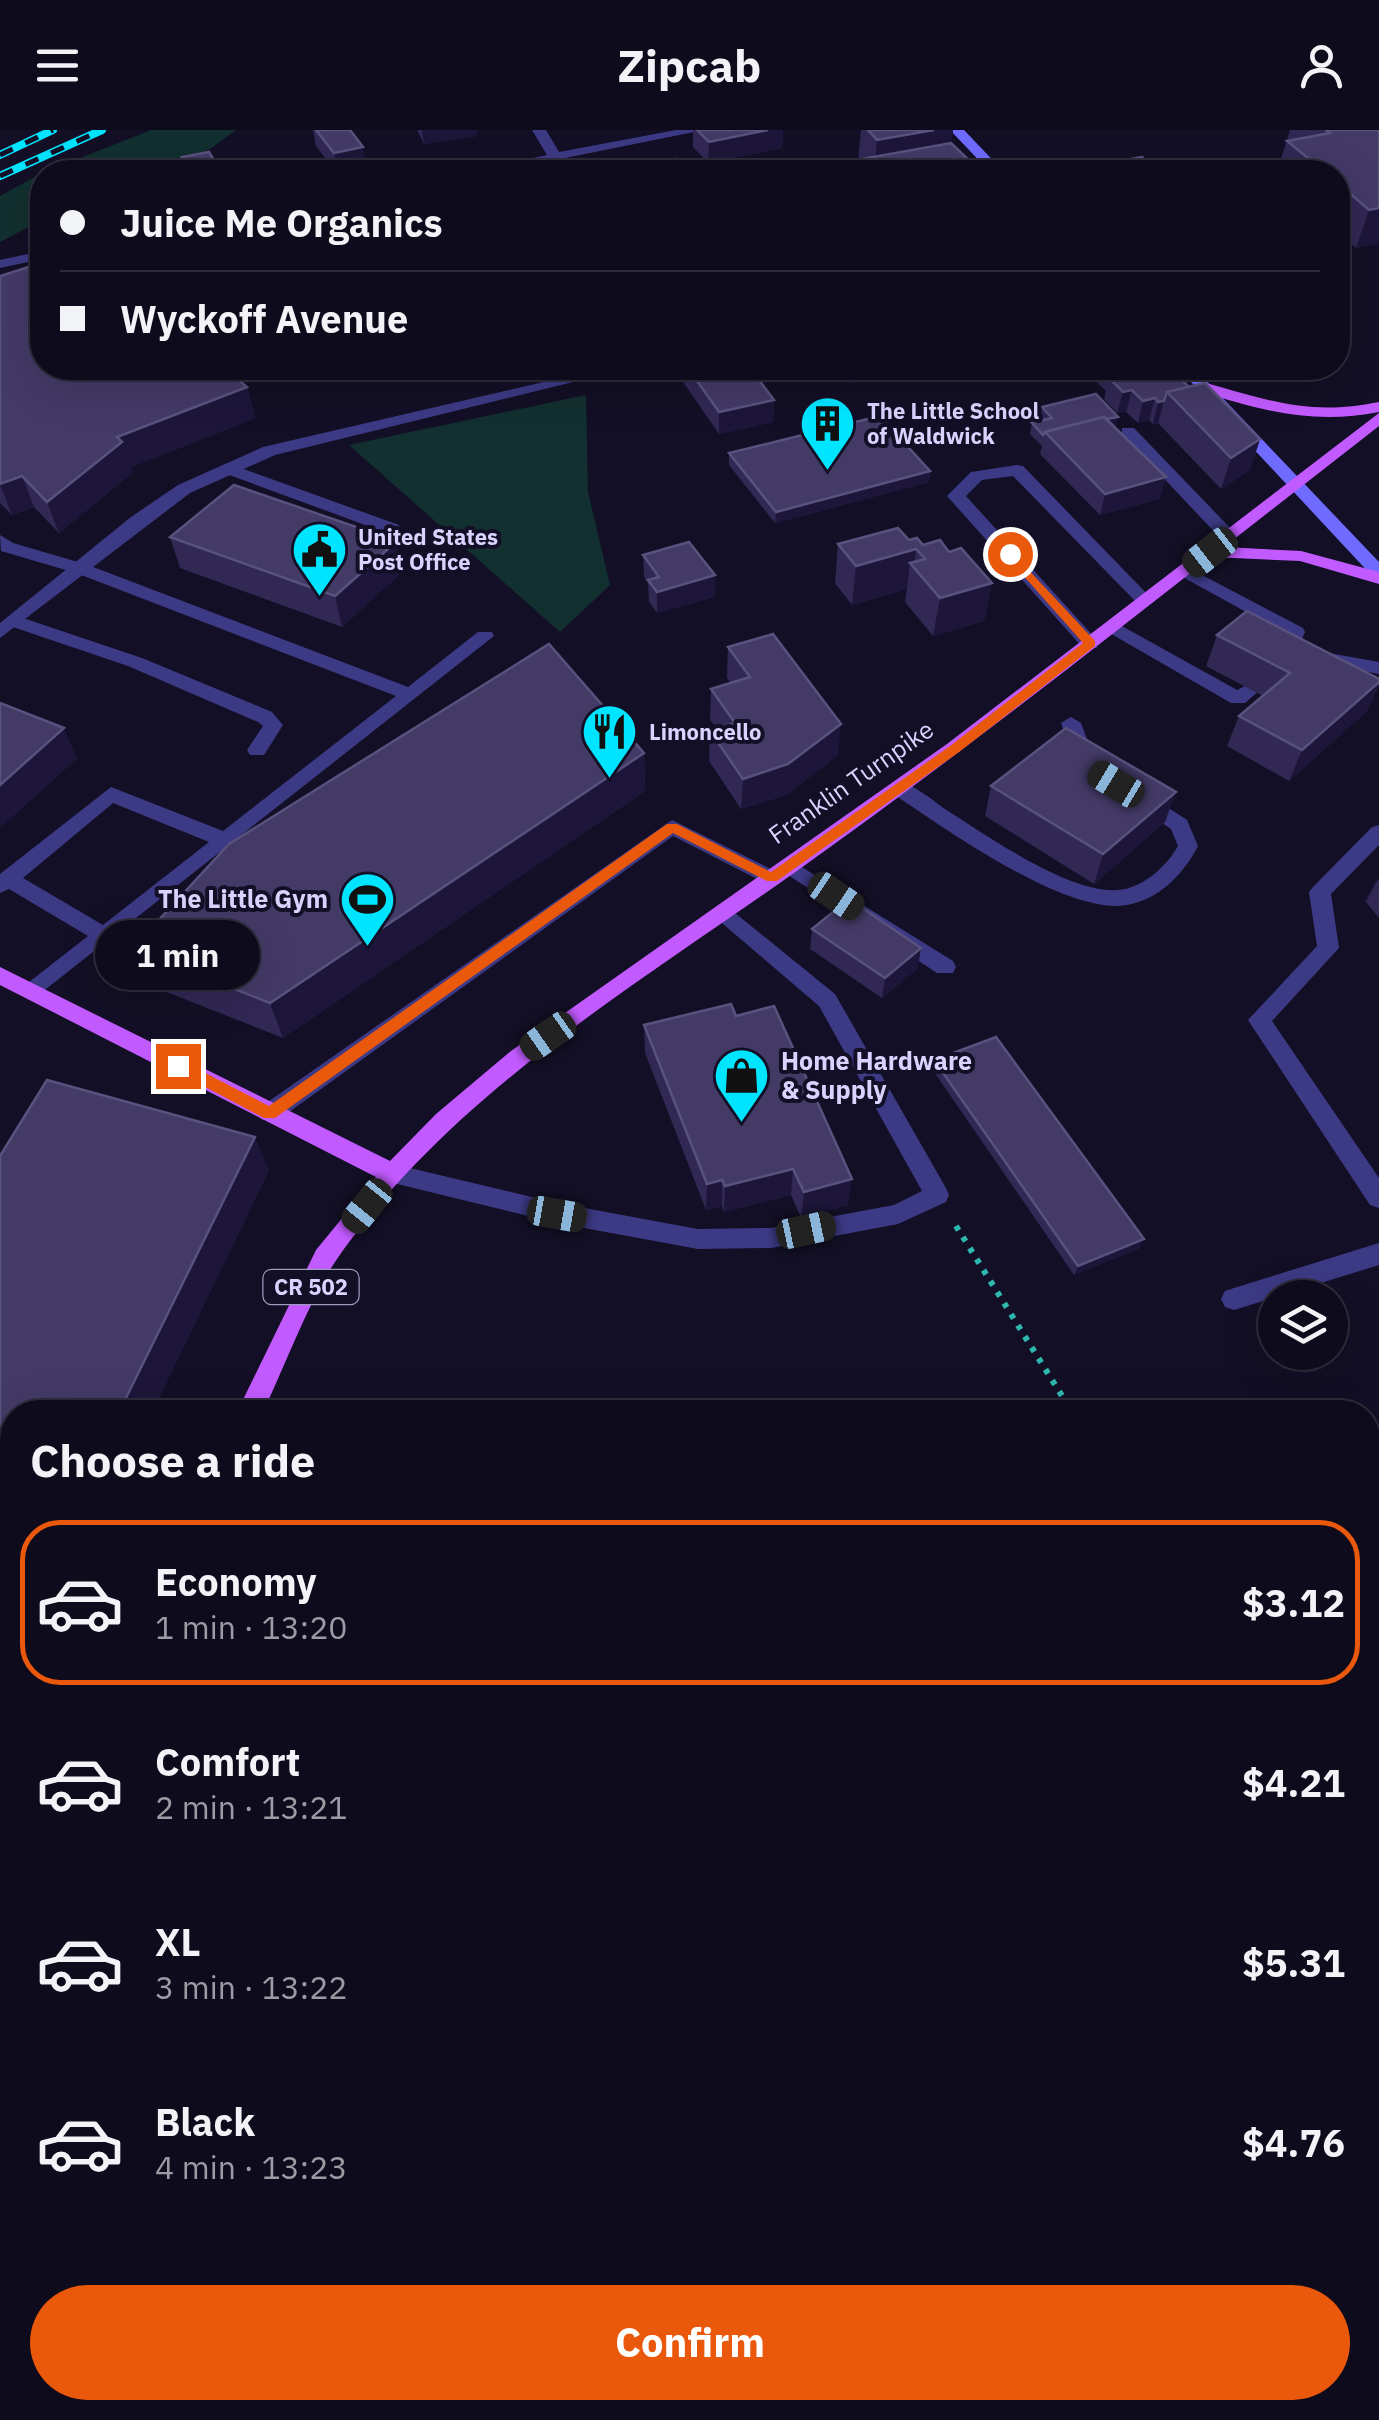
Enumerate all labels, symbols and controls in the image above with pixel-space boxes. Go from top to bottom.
text: Zipcab [618,36,761,94]
icon: menu [30,38,85,93]
icon: person [1294,38,1349,93]
text: Juice Me Organics [120,198,443,247]
text: Wyckoff Avenue [120,294,408,343]
building icon: The Little School of Waldwick [798,394,858,473]
place label: The Little School of Waldwick [867,396,1039,450]
public building icon: United States Post Office [289,520,349,599]
place label: United States Post Office [358,522,498,576]
car [1177,522,1243,582]
route start [988,532,1033,577]
restaurant icon: Limoncello [580,702,640,781]
street label: Franklin Turnpike [762,712,940,851]
place label: Limoncello [649,717,761,746]
car [1083,756,1149,812]
car [803,867,869,925]
sports icon: The Little Gym [337,869,397,948]
place label: The Little Gym [158,882,328,915]
callout: 1 min [96,921,260,991]
text: 1 min [136,934,219,976]
car [515,1007,581,1065]
route end [156,1044,201,1089]
place label: Home Hardware & Supply [781,1044,972,1106]
shop icon: Home Hardware & Supply [712,1045,772,1124]
car [336,1173,398,1239]
car [525,1194,589,1234]
car [774,1209,838,1251]
road number: CR 502 [264,1270,358,1304]
map controls [1258,1280,1348,1370]
button: layers [1258,1280,1348,1370]
text: Choose a ride [30,1431,315,1489]
text: Economy [155,1557,317,1606]
icon: car [35,1558,125,1648]
text: $3.12 [1242,1578,1345,1627]
text: 1 min · 13:20 [155,1606,348,1648]
text: Comfort [155,1737,300,1786]
icon: car [35,1738,125,1828]
text: $4.21 [1242,1758,1345,1807]
text: 2 min · 13:21 [155,1786,348,1828]
text: XL [155,1917,201,1966]
icon: car [35,1918,125,2008]
text: $5.31 [1242,1938,1345,1987]
text: 3 min · 13:22 [155,1966,348,2008]
text: Black [155,2097,255,2146]
icon: car [35,2098,125,2188]
text: $4.76 [1242,2118,1345,2167]
text: 4 min · 13:23 [155,2146,348,2188]
button: Confirm [30,2285,1350,2400]

